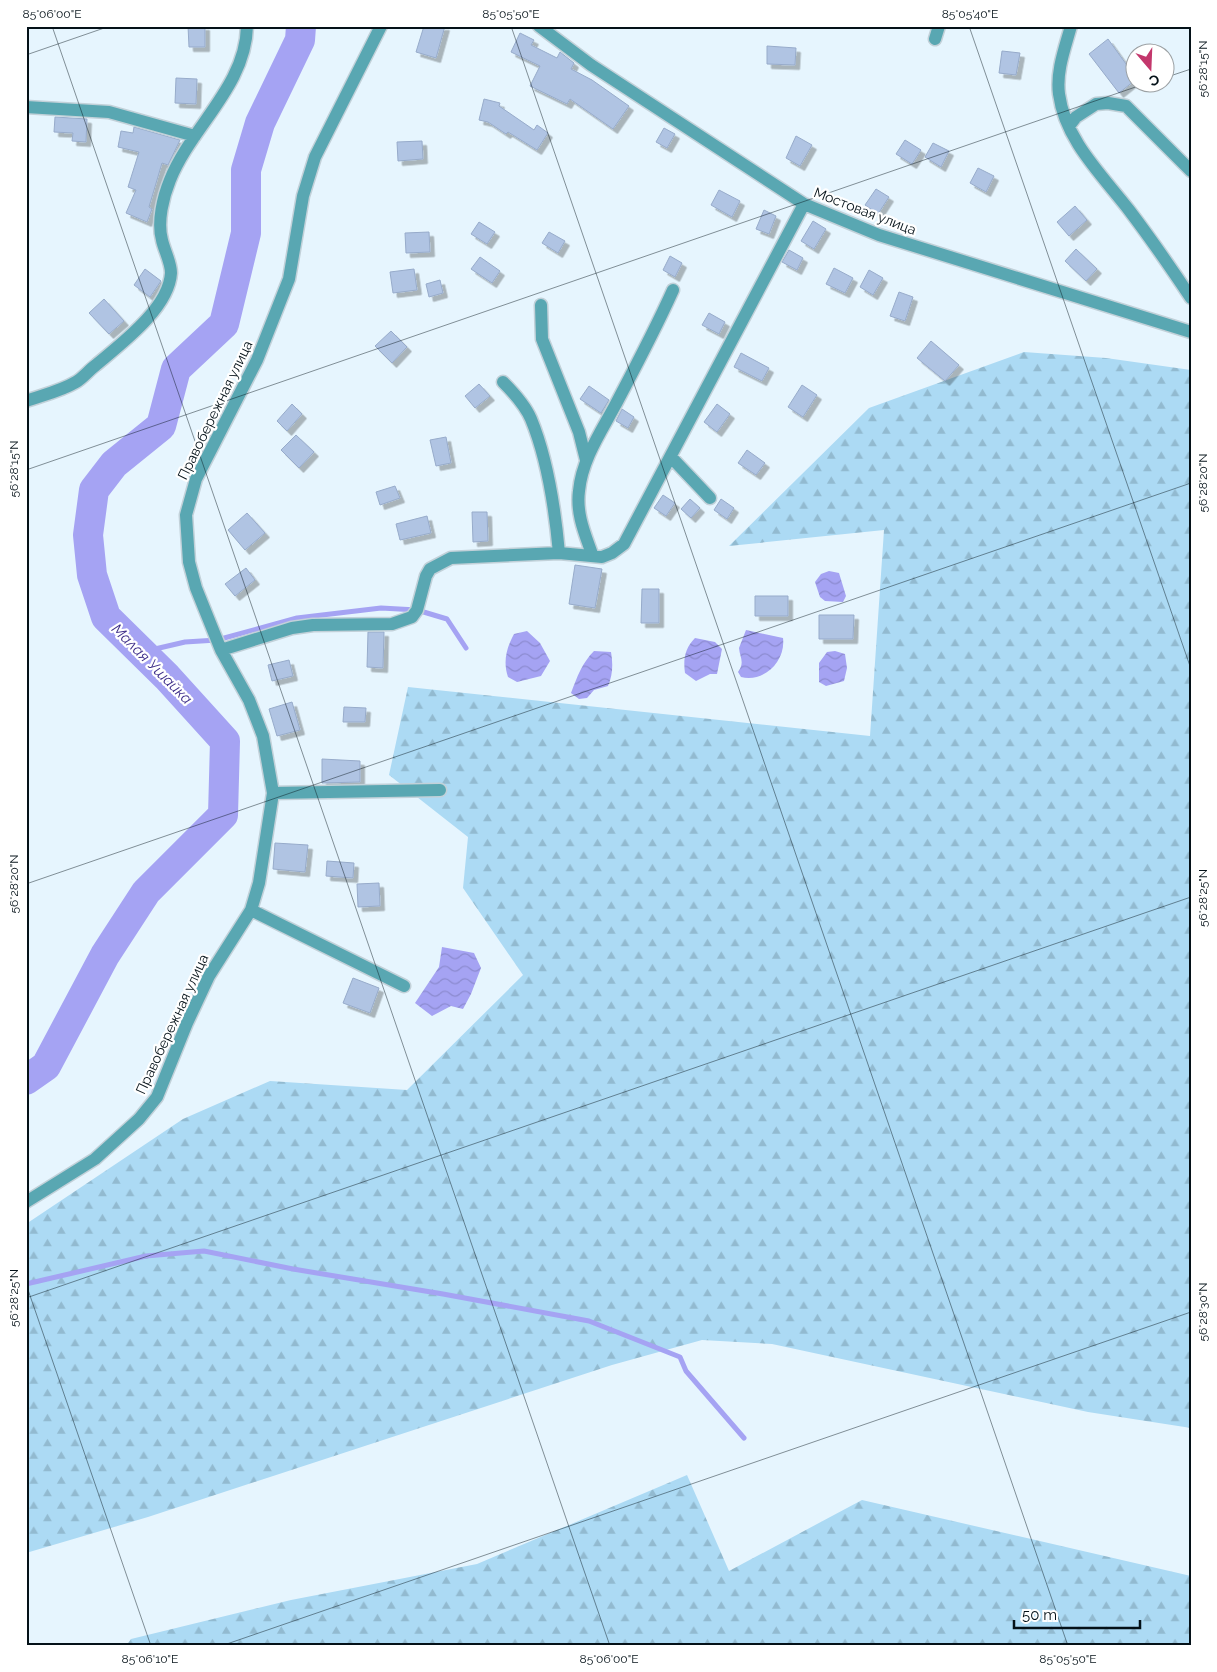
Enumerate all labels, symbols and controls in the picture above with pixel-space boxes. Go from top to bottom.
text: 85°06'00"E [23,7,81,21]
text: 85°05'50"E [482,7,540,21]
text: 85°05'40"E [942,7,998,21]
text: 56°28'15"N [1196,40,1210,98]
north arrow [1124,42,1174,92]
text: С [1147,71,1161,90]
street label: Мостовая улица [812,184,918,238]
street label: Правобережная улица [174,338,256,482]
text: 56°28'15"N [7,440,21,498]
text: 56°28'20"N [1196,454,1210,512]
water label: Малая Ушайка [108,620,196,708]
text: 56°28'20"N [7,855,21,913]
text: 56°28'25"N [1196,869,1210,927]
street label: Правобережная улица [133,951,211,1097]
text: 56°28'25"N [7,1269,21,1327]
text: 56°28'30"N [1196,1282,1210,1342]
scale bar [1014,1597,1141,1629]
text: 50 m [1022,1606,1057,1624]
text: 85°06'10"E [122,1652,178,1666]
text: 85°06'00"E [580,1652,638,1666]
text: 85°05'50"E [1039,1652,1097,1666]

